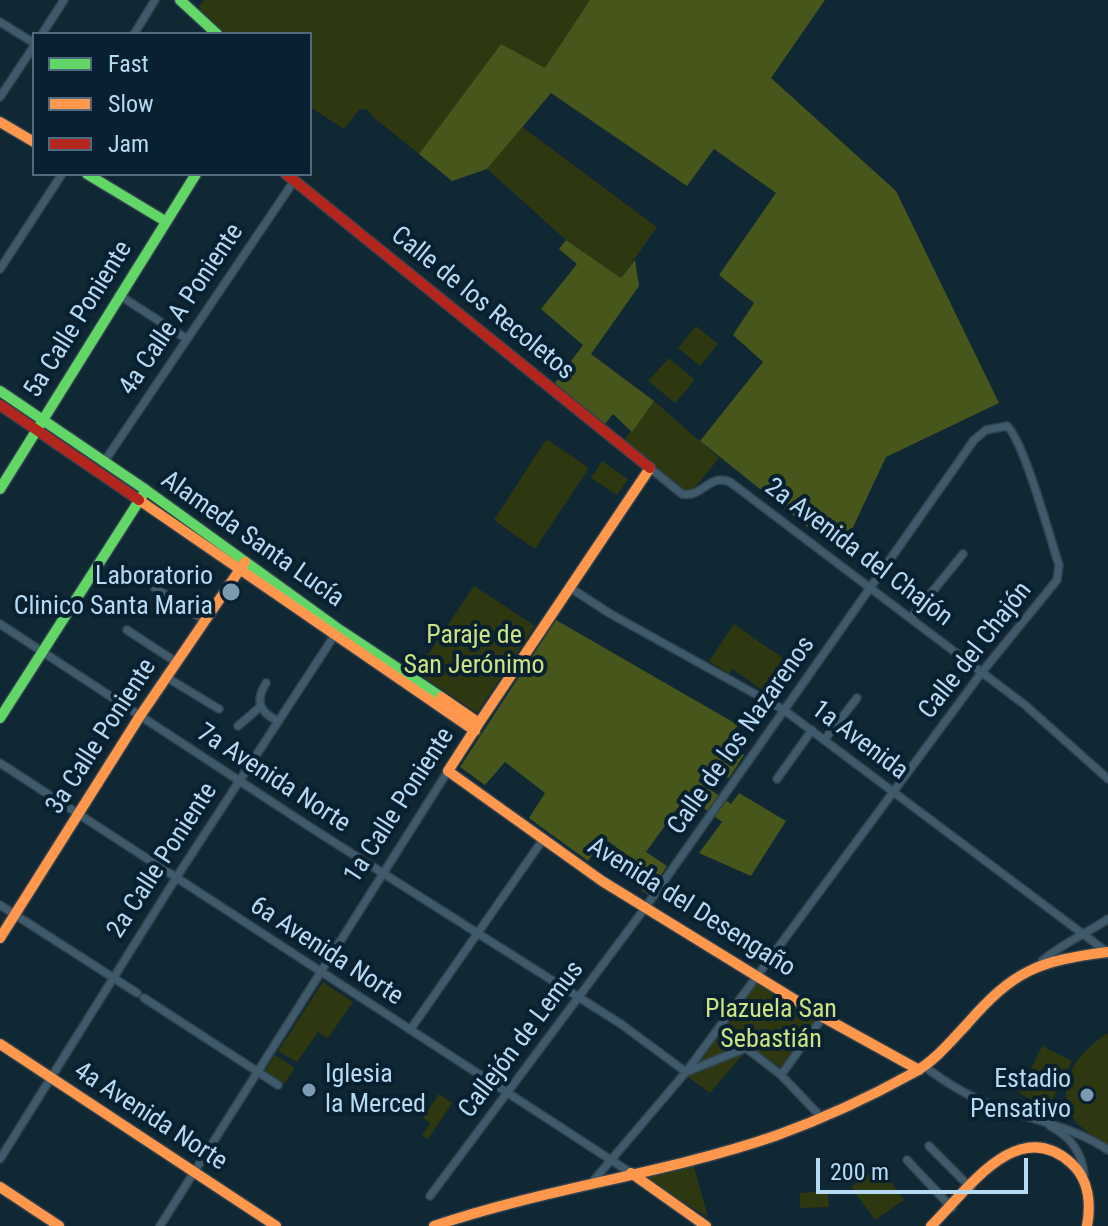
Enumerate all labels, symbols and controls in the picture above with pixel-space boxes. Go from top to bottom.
legend [32,32,312,176]
text: Fast [108,50,149,78]
text: Slow [108,90,154,118]
text: Jam [108,130,149,158]
street label: 4a Calle A Poniente [113,218,251,402]
street label: Calle de los Recoletos [384,221,580,387]
street label: 5a Calle Poniente [18,236,140,404]
street label: Alameda Santa Lucía [155,465,349,615]
street label: 2a Avenida del Chajón [758,472,958,634]
place label: Laboratorio Clinico Santa Maria [14,561,213,622]
street label: Calle del Chajón [913,576,1039,726]
marker: Laboratorio Clinico Santa Maria [220,581,242,603]
park label: Paraje de San Jerónimo [403,620,545,682]
street label: Calle de los Nazarenos [662,631,822,841]
street label: 3a Calle Poniente [40,653,164,821]
street label: 1a Avenida [805,695,913,787]
street label: 7a Avenida Norte [191,718,355,840]
street label: 1a Calle Poniente [338,722,462,890]
street label: 2a Calle Poniente [101,777,225,945]
street label: Avenida del Desengaño [581,831,801,985]
street label: 6a Avenida Norte [244,891,408,1013]
street label: Callejón de Lemus [453,955,591,1125]
park label: Plazuela San Sebastián [705,994,837,1056]
street label: 4a Avenida Norte [68,1056,232,1178]
place label: Iglesia la Merced [325,1059,426,1120]
place label: Estadio Pensativo [970,1064,1071,1126]
marker: Iglesia la Merced [300,1081,318,1099]
marker: Estadio Pensativo [1078,1086,1096,1104]
scale bar [820,1142,1032,1192]
text: 200 m [830,1158,889,1186]

